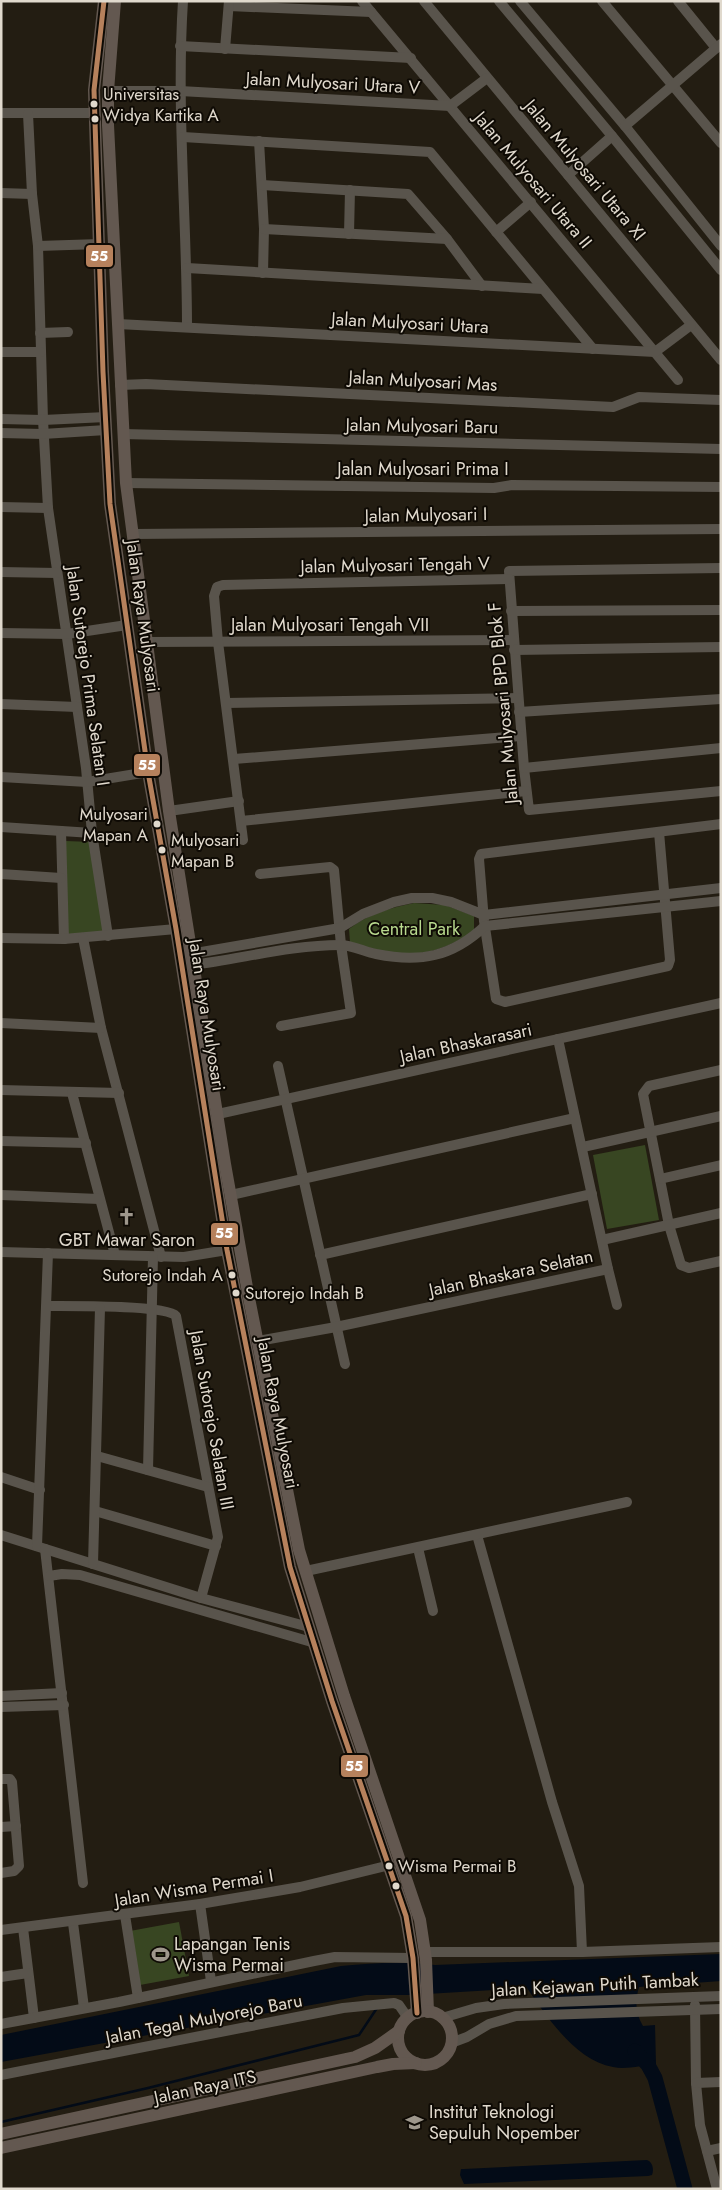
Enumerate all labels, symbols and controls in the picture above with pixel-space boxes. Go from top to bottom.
street label: Jalan Mulyosari Utara V [243,65,421,101]
place label: Universitas Widya Kartika A [103,82,220,127]
street label: Jalan Mulyosari Utara XI [517,92,652,246]
marker: Universitas Widya Kartika A [89,99,99,109]
street label: Jalan Mulyosari Utara II [467,104,598,254]
unlabelled marker [90,114,100,124]
line badge: 55 [85,244,114,268]
text: 55 [90,246,108,266]
street label: Jalan Mulyosari Utara [329,306,489,340]
street label: Jalan Mulyosari Mas [346,364,498,398]
street label: Jalan Mulyosari Baru [343,412,499,440]
street label: Jalan Mulyosari Prima I [335,456,509,482]
street label: Jalan Mulyosari I [362,501,488,529]
street label: Jalan Raya Mulyosari [119,536,167,694]
street label: Jalan Mulyosari Tengah V [298,550,490,580]
street label: Jalan Sutorejo Prima Selatan I [59,562,116,788]
street label: Jalan Mulyosari BPD Blok F [481,601,525,807]
street label: Jalan Mulyosari Tengah VII [229,612,429,638]
line badge: 55 [133,753,161,777]
text: 55 [138,755,156,775]
place label: Mulyosari Mapan A [80,802,149,847]
marker: Mulyosari Mapan A [152,819,162,829]
place label: Mulyosari Mapan B [171,828,239,873]
marker: Mulyosari Mapan B [157,845,167,855]
park label: Central Park [368,916,460,942]
street label: Jalan Raya Mulyosari [182,935,232,1093]
street label: Jalan Bhaskarasari [396,1016,534,1070]
church icon: GBT Mawar Saron [117,1207,137,1227]
line badge: 55 [210,1222,239,1246]
text: 55 [215,1223,233,1243]
place label: GBT Mawar Saron [59,1227,195,1253]
street label: Jalan Bhaskara Selatan [425,1243,595,1304]
place label: Sutorejo Indah A [102,1263,224,1287]
marker: Sutorejo Indah A [227,1270,237,1280]
place label: Sutorejo Indah B [245,1281,364,1305]
marker: Sutorejo Indah B [231,1288,241,1298]
street label: Jalan Sutorejo Selatan III [183,1326,241,1512]
street label: Jalan Raya Mulyosari [250,1333,305,1491]
line badge: 55 [340,1754,369,1778]
text: 55 [345,1756,363,1776]
place label: Wisma Permai B [398,1854,516,1878]
marker: Wisma Permai B [384,1861,394,1871]
street label: Jalan Wisma Permai I [111,1863,275,1914]
unlabelled marker [391,1881,401,1891]
place label: Lapangan Tenis Wisma Permai [174,1931,290,1978]
sports icon: Lapangan Tenis Wisma Permai [150,1944,170,1964]
street label: Jalan Kejawan Putih Tambak [489,1967,699,2004]
street label: Jalan Tegal Mulyorejo Baru [101,1987,305,2051]
street label: Jalan Raya ITS [150,2063,259,2111]
place label: Institut Teknologi Sepuluh Nopember [429,2099,580,2146]
school or university icon: Institut Teknologi Sepuluh Nopember [405,2112,425,2132]

